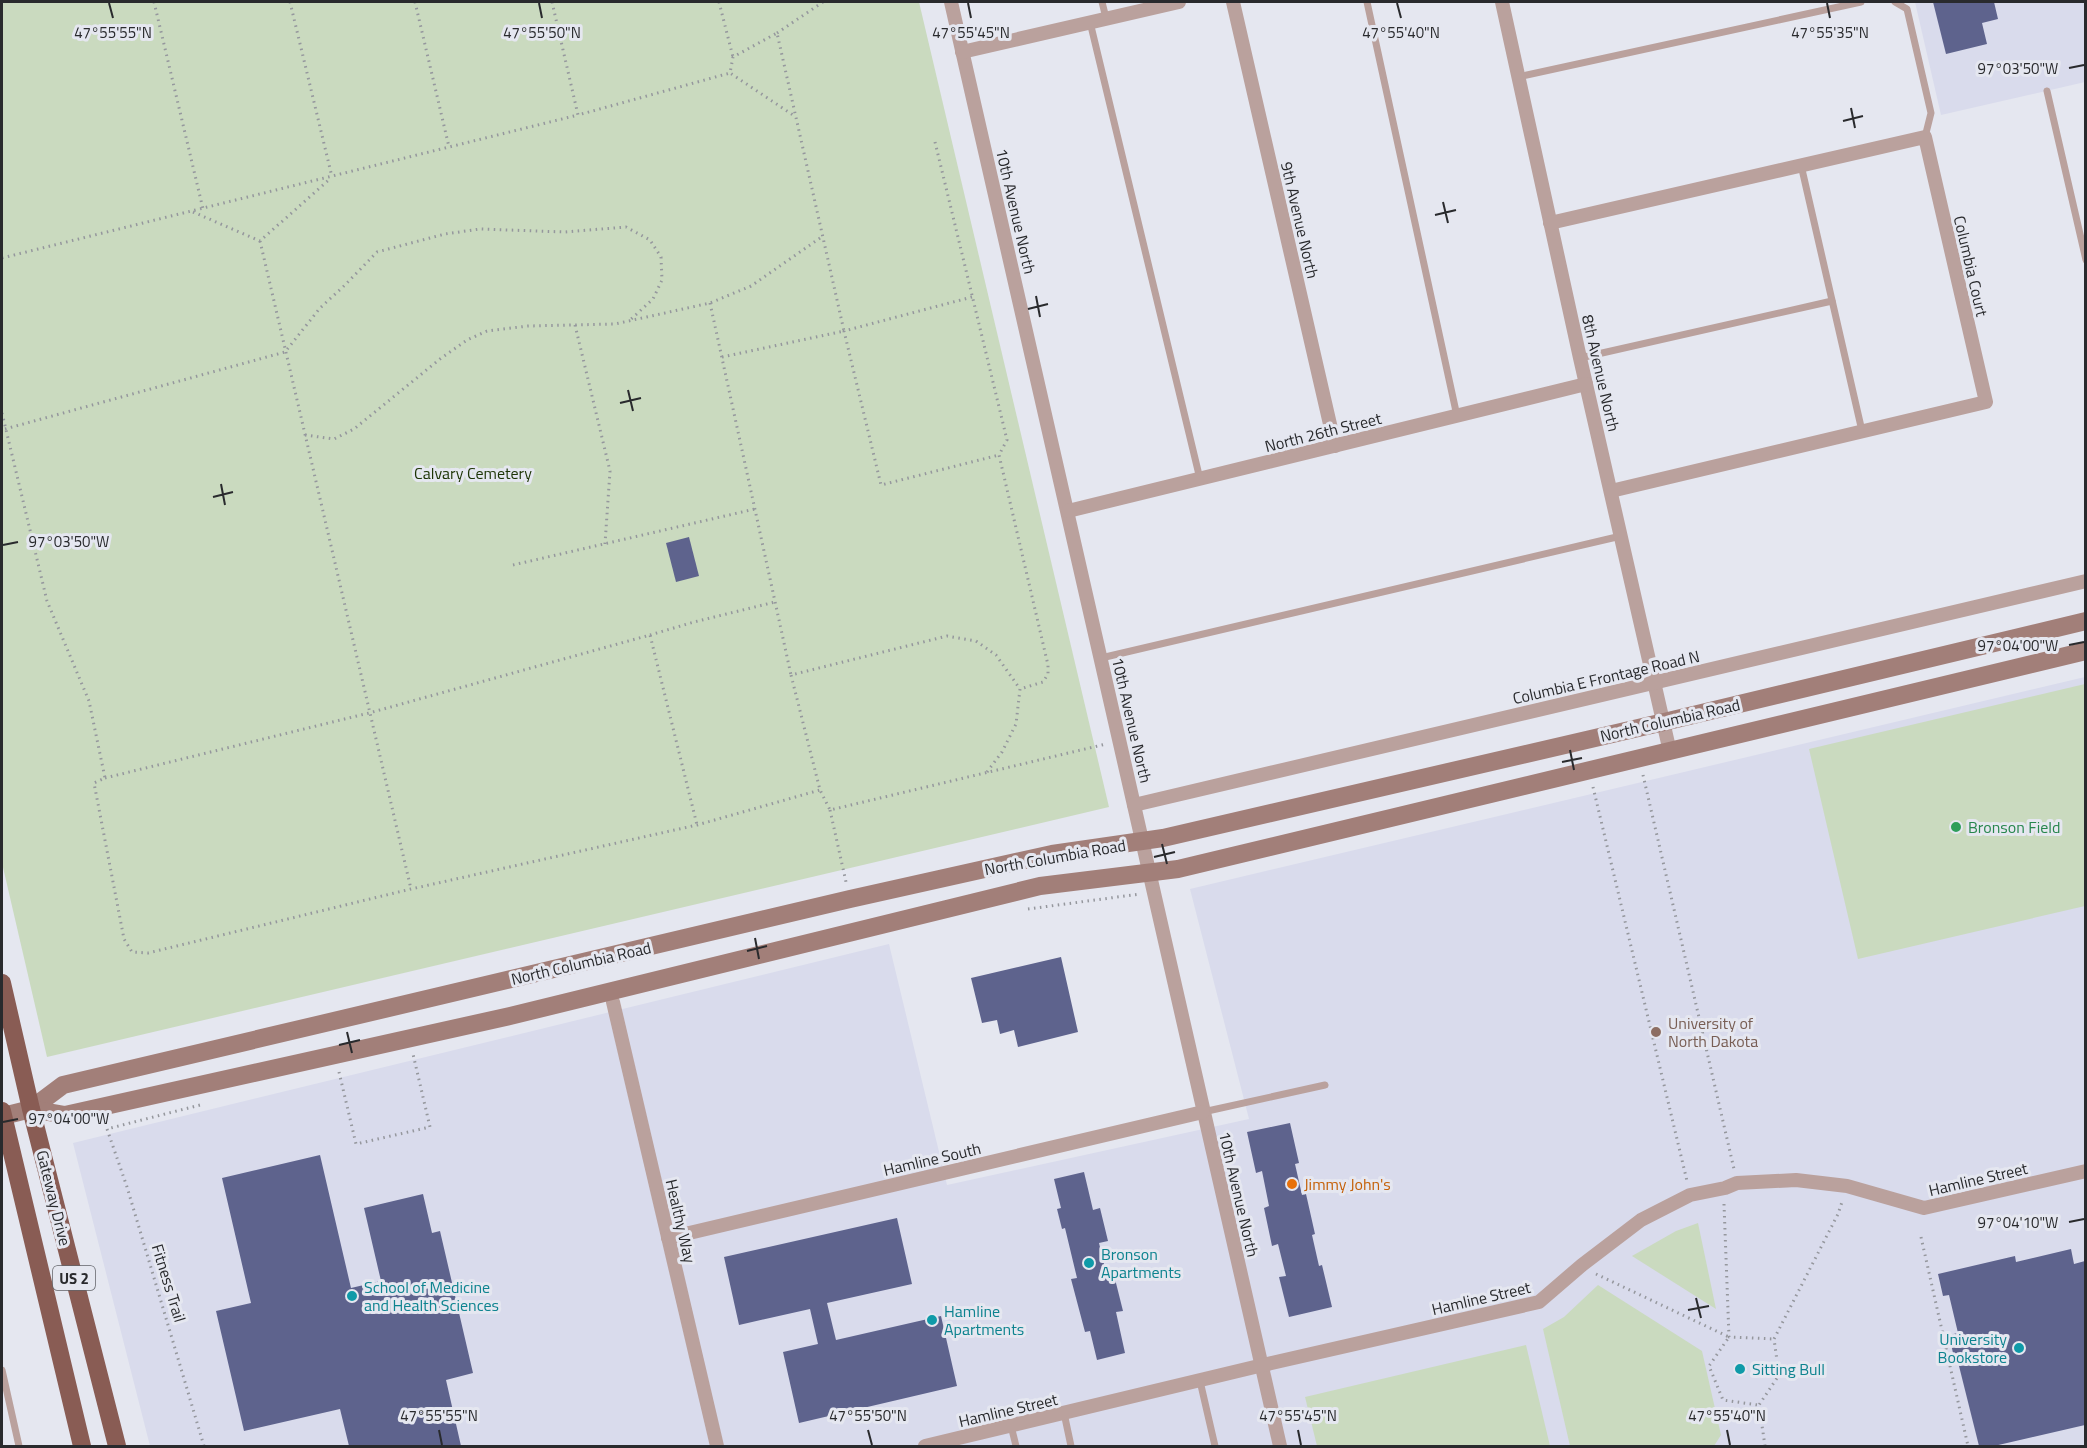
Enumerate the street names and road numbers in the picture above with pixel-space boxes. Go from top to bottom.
street label: 10th Avenue North [990,146,1042,276]
street label: 9th Avenue North [1275,159,1325,281]
street label: Columbia Court [1948,213,1994,319]
street label: 8th Avenue North [1576,312,1626,434]
street label: North 26th Street [1262,406,1384,458]
street label: Columbia E Frontage Road N [1510,644,1702,710]
street label: 10th Avenue North [1106,655,1158,785]
street label: North Columbia Road [1598,692,1742,748]
street label: North Columbia Road [982,833,1128,881]
street label: North Columbia Road [509,935,653,991]
street label: 10th Avenue North [1213,1129,1265,1259]
street label: Hamline South [881,1136,983,1182]
street label: Gateway Drive [31,1148,77,1248]
street label: Hamline Street [1926,1156,2030,1202]
street label: Healthy Way [660,1177,702,1266]
street label: Fitness Trail [146,1241,192,1325]
road number: US 2 [53,1266,95,1290]
street label: Hamline Street [1429,1275,1533,1321]
street label: Hamline Street [956,1387,1060,1433]

